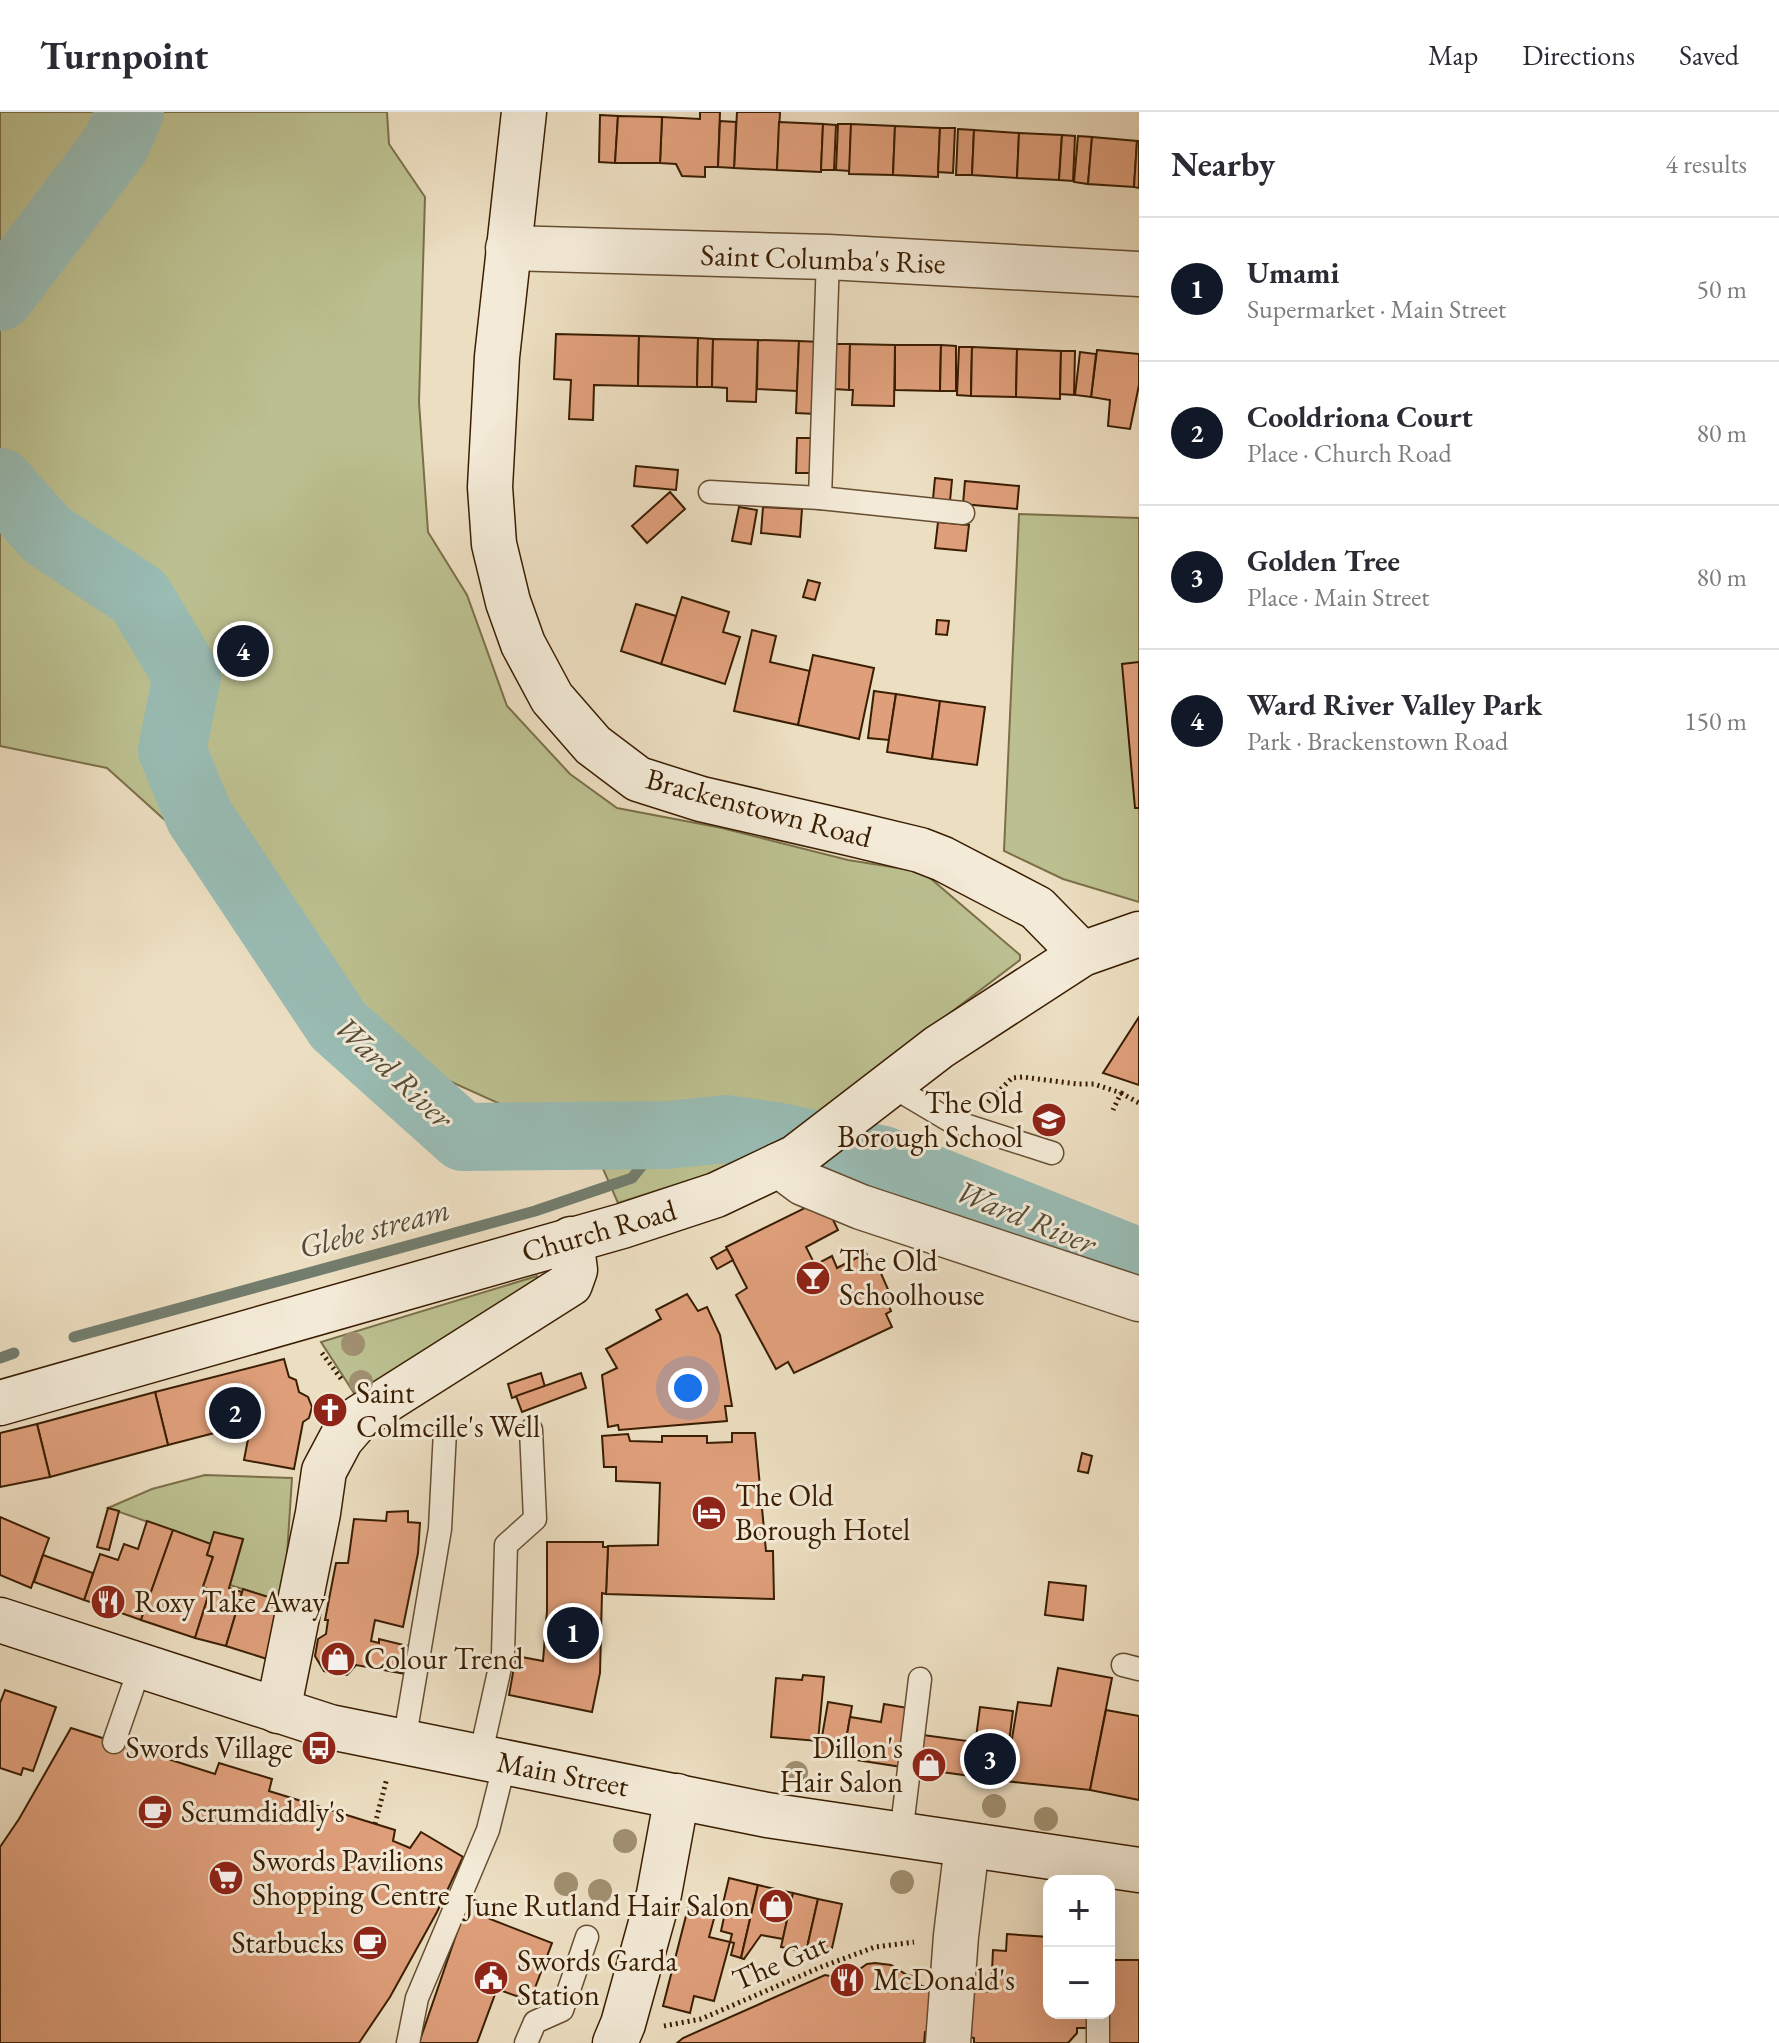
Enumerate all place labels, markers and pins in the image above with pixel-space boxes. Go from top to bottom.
pin: 4 [217,621,269,681]
place label: The Old Borough School [837,1083,1024,1156]
school or university icon: The Old Borough School [1030,1101,1068,1139]
place label: The Old Schoolhouse [839,1241,985,1314]
bar icon: The Old Schoolhouse [794,1259,832,1297]
place label: Saint Colmcille's Well [356,1373,540,1446]
pin: 2 [209,1383,261,1443]
church icon: Saint Colmcille's Well [311,1391,349,1429]
place label: The Old Borough Hotel [735,1476,910,1549]
hotel icon: The Old Borough Hotel [690,1494,728,1532]
place label: Roxy Take Away [134,1582,326,1621]
restaurant icon: Roxy Take Away [89,1583,127,1621]
pin: 1 [547,1603,599,1663]
place label: Colour Trend [364,1639,524,1678]
shop icon: Colour Trend [319,1640,357,1678]
place label: Swords Village [125,1728,293,1767]
place label: Dillon's Hair Salon [780,1728,903,1801]
bus stop icon: Swords Village [300,1729,338,1767]
pin: 3 [964,1729,1016,1789]
shop icon: Dillon's Hair Salon [910,1746,948,1784]
place label: Scrumdiddly's [181,1792,345,1831]
cafe icon: Scrumdiddly's [136,1793,174,1831]
place label: Swords Pavilions Shopping Centre [252,1841,450,1914]
supermarket icon: Swords Pavilions Shopping Centre [207,1859,245,1897]
place label: June Rutland Hair Salon [461,1886,750,1925]
shop icon: June Rutland Hair Salon [757,1887,795,1925]
place label: Starbucks [231,1923,344,1962]
cafe icon: Starbucks [351,1924,389,1962]
place label: Swords Garda Station [517,1941,678,2014]
public building icon: Swords Garda Station [472,1959,510,1997]
place label: McDonald's [873,1960,1015,1999]
restaurant icon: McDonald's [828,1961,866,1999]

